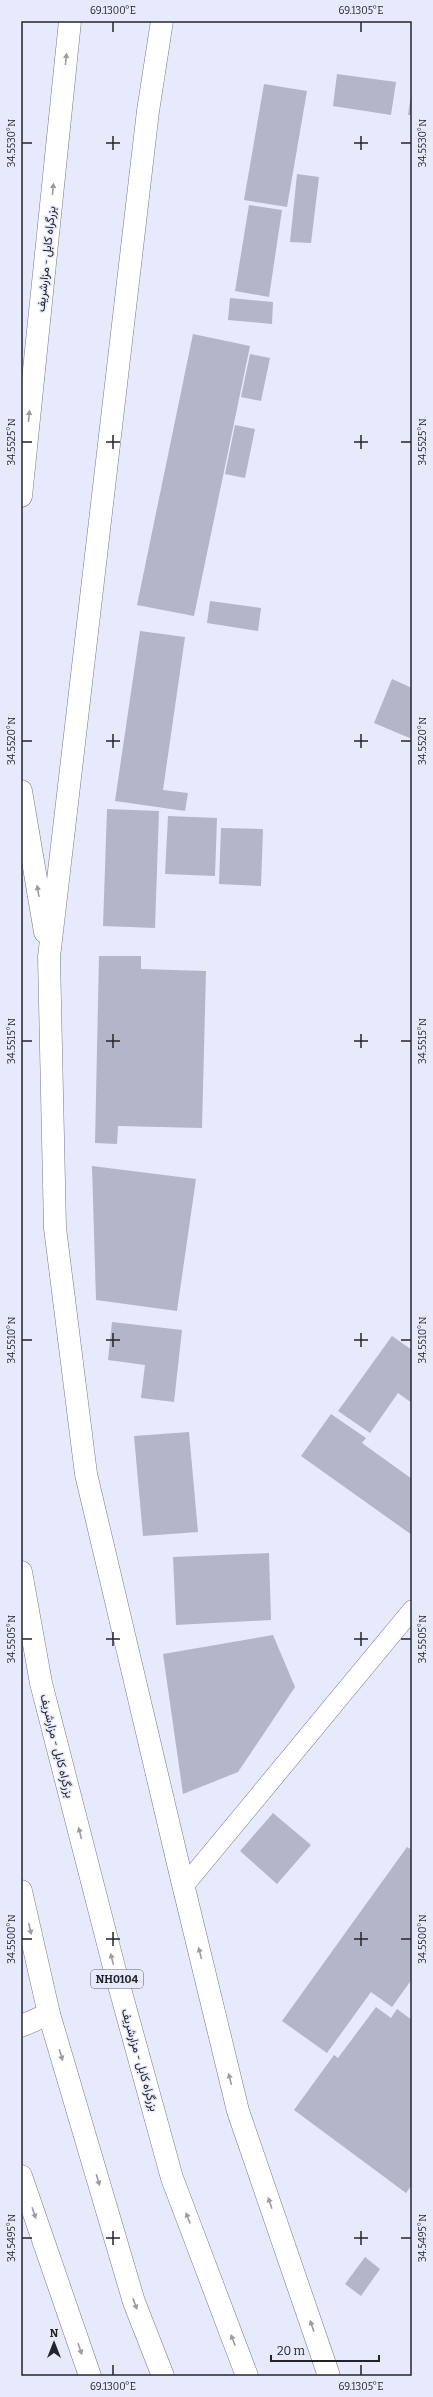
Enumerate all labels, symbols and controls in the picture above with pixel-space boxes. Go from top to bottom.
text: 69.1300°E [90,5,136,17]
text: 69.1305°E [339,5,384,17]
one-way arrow [63,53,70,66]
text: 34.5530°N [6,119,18,167]
text: 34.5530°N [417,119,429,167]
one-way arrow [50,183,56,195]
street label: بزرگراه کابل - مزارشریف [33,205,60,313]
one-way arrow [26,410,33,422]
text: 34.5525°N [6,418,18,466]
text: 34.5525°N [417,418,429,466]
text: 34.5520°N [6,717,18,765]
text: 34.5520°N [417,717,429,765]
one-way arrow [35,885,41,897]
text: 34.5515°N [6,1018,18,1064]
text: 34.5515°N [417,1018,429,1064]
text: 34.5510°N [6,1316,18,1363]
text: 34.5510°N [417,1316,429,1363]
text: 34.5505°N [6,1615,18,1663]
text: 34.5505°N [417,1615,429,1663]
street label: بزرگراه کابل - مزارشریف [36,1693,77,1800]
one-way arrow [76,1827,82,1839]
text: 34.5500°N [6,1914,18,1964]
text: 34.5500°N [417,1914,429,1964]
one-way arrow [27,1923,33,1935]
one-way arrow [197,1946,203,1958]
one-way arrow [108,1953,114,1965]
road number: NH0104 [91,1970,143,1988]
street label: بزرگراه کابل - مزارشریف [118,2007,161,2113]
one-way arrow [58,2049,64,2061]
one-way arrow [227,2073,233,2085]
one-way arrow [95,2174,101,2186]
one-way arrow [266,2196,272,2208]
one-way arrow [31,2207,37,2219]
one-way arrow [184,2211,190,2223]
text: 34.5495°N [6,2214,18,2262]
text: 34.5495°N [417,2214,429,2262]
one-way arrow [132,2299,138,2311]
one-way arrow [308,2319,314,2331]
north arrow [34,2323,74,2363]
text: N [50,2327,59,2340]
one-way arrow [230,2333,236,2345]
scale bar [271,2337,379,2363]
one-way arrow [78,2343,84,2355]
text: 20 m [277,2344,306,2358]
text: 69.1300°E [90,2381,136,2393]
text: 69.1305°E [339,2381,384,2393]

